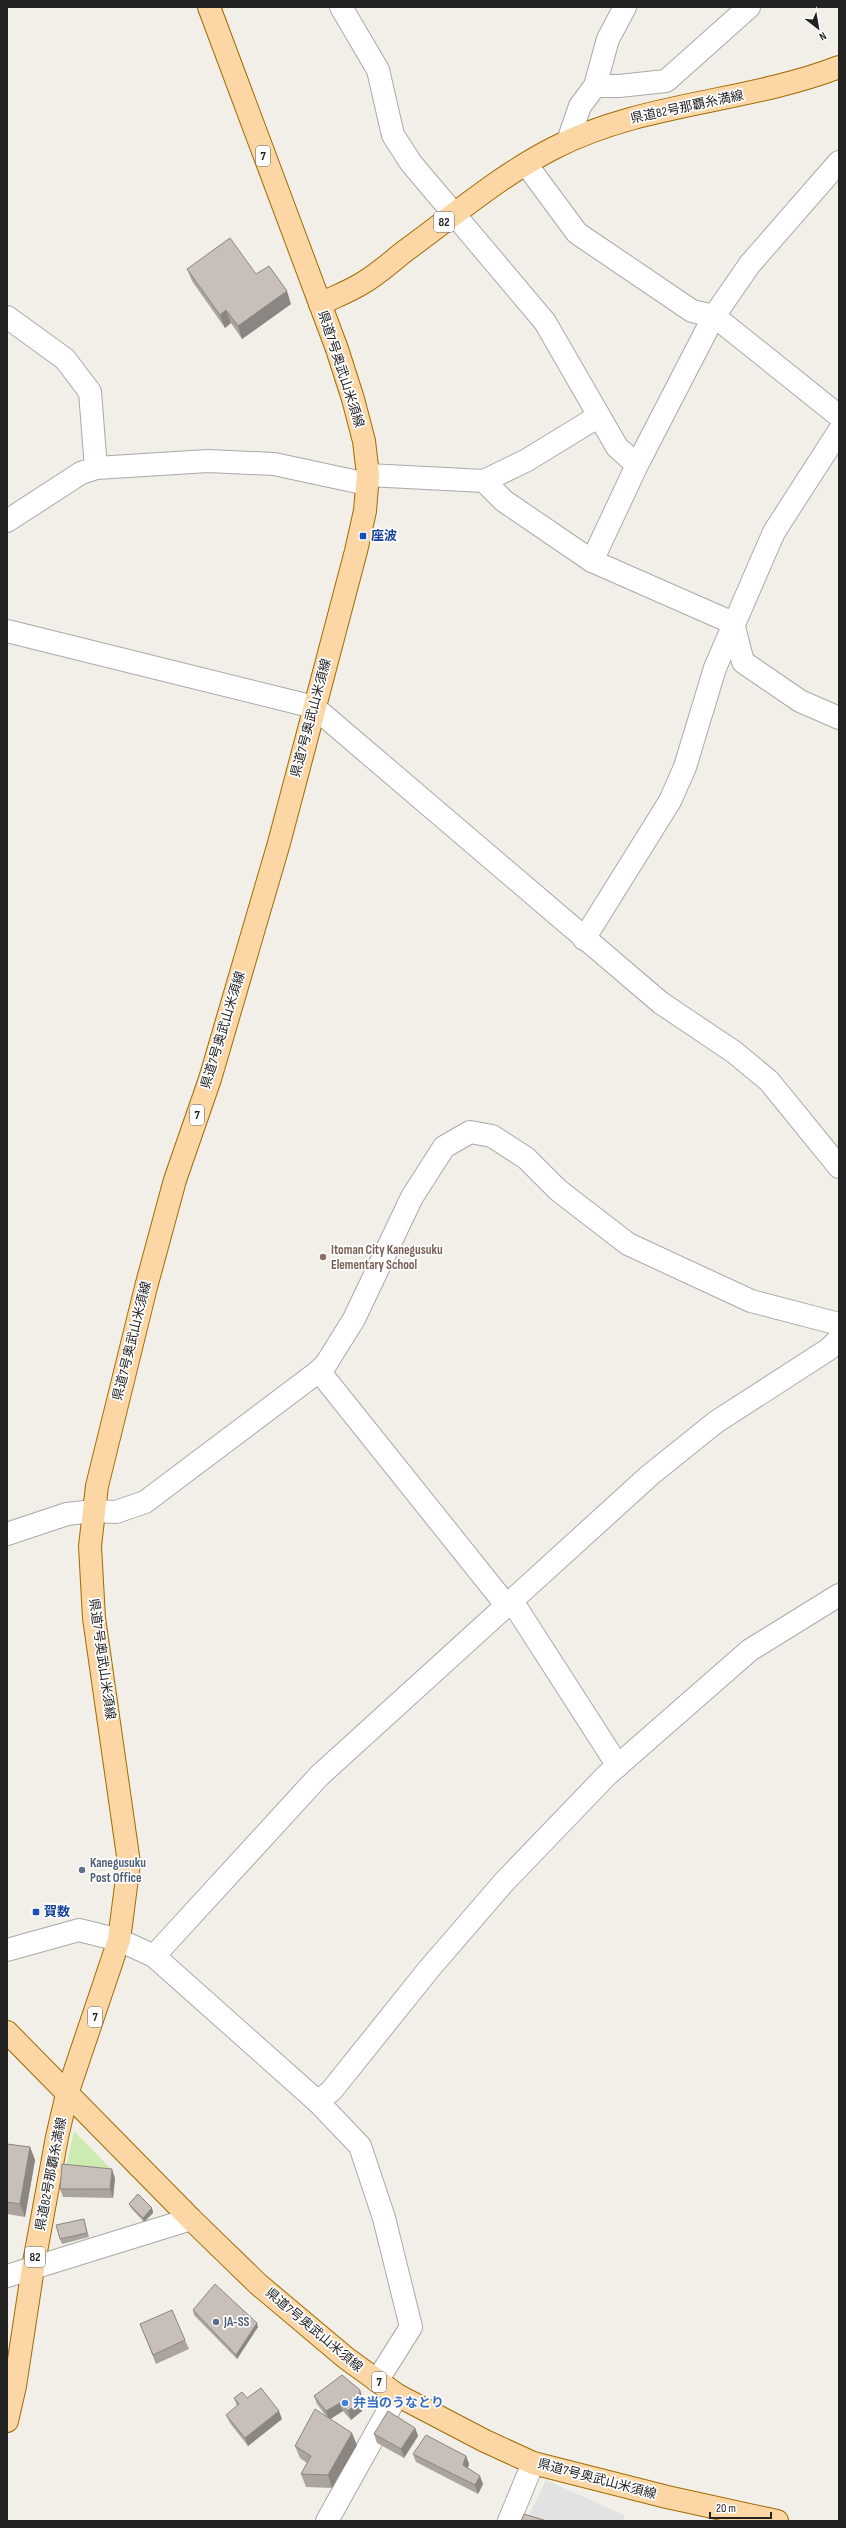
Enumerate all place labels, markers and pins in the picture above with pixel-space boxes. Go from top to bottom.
place label: 座波 [371,528,397,544]
marker: 座波 [358,531,368,541]
place label: Itoman City Kanegusuku Elementary School [331,1242,443,1273]
marker: Itoman City Kanegusuku Elementary School [318,1252,328,1262]
place label: Kanegusuku Post Office [90,1855,146,1886]
marker: Kanegusuku Post Office [77,1865,87,1875]
place label: 賀数 [44,1904,70,1920]
marker: 賀数 [31,1907,41,1917]
place label: JA-SS [223,2314,249,2330]
marker: JA-SS [211,2317,221,2327]
place label: 弁当のうなとり [353,2395,444,2411]
marker: 弁当のうなとり [340,2398,350,2408]

